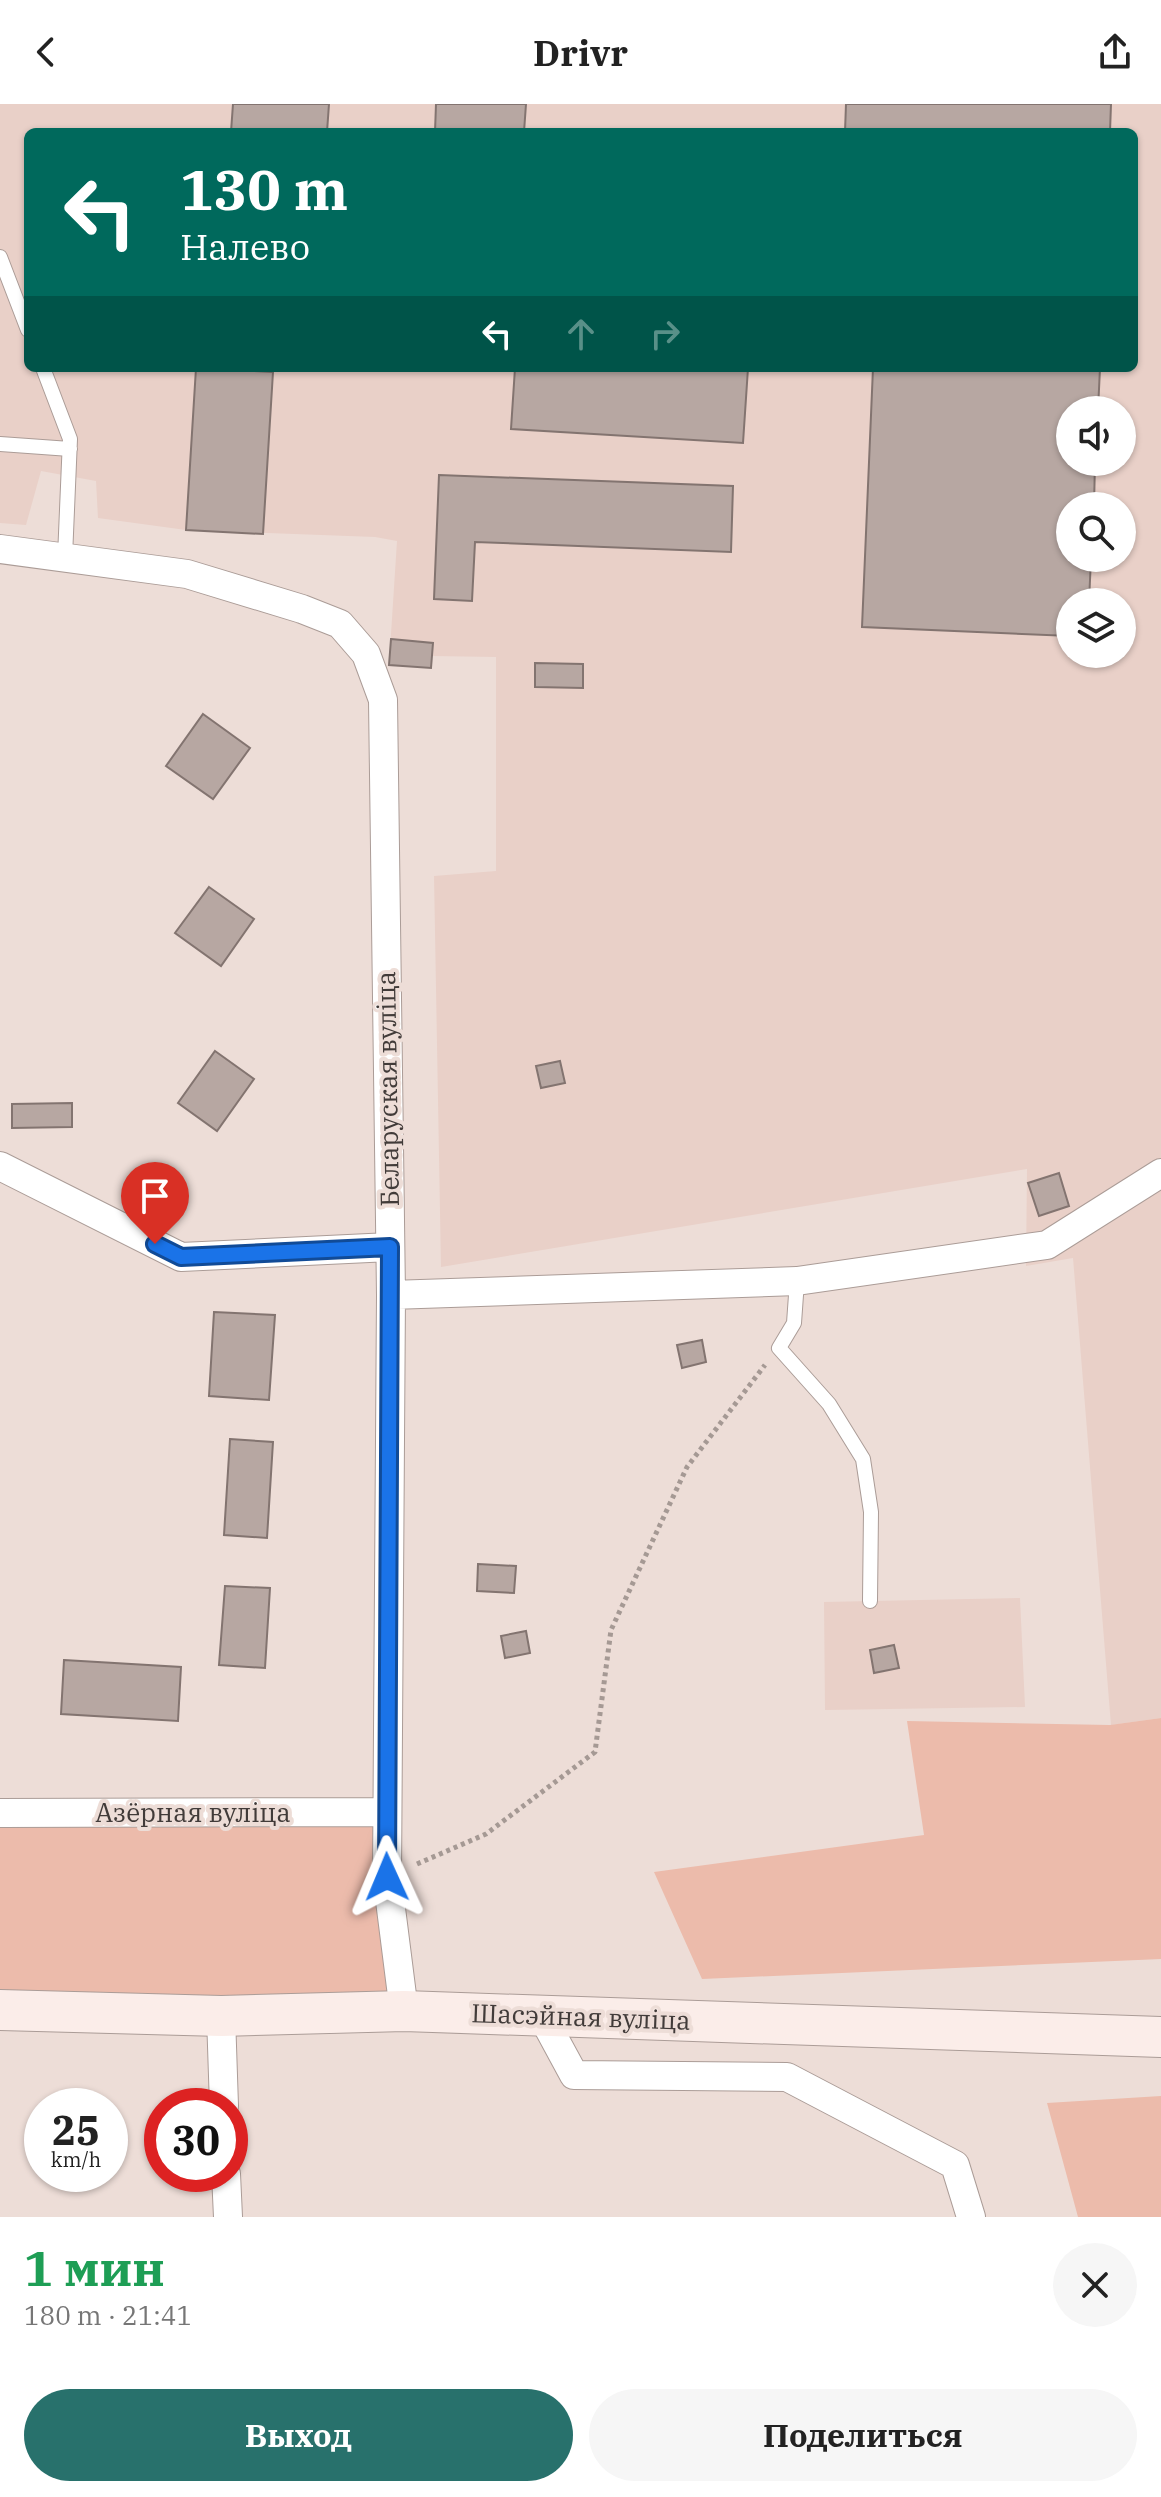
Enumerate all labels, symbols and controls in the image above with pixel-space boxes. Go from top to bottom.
text: Drivr [533,29,628,76]
icon: back [24,30,68,74]
icon: share [1093,30,1137,74]
text: 130 m [180,153,348,225]
icon: left [48,160,152,264]
text: Налево [180,223,310,270]
icon: left [475,312,519,356]
icon: ahead [559,312,603,356]
icon: right [643,312,687,356]
map controls [1056,396,1136,668]
button: sound [1056,396,1136,476]
button: search [1056,492,1136,572]
button: layers [1056,588,1136,668]
street label: Беларуская вуліца [368,971,406,1207]
pin [121,1162,189,1244]
icon: arrive [133,1174,177,1218]
street label: Азёрная вуліца [95,1795,291,1829]
position arrow [345,1835,429,1919]
street label: Шасэйная вуліца [471,1995,691,2037]
speed limit sign: 30 [144,2088,248,2192]
text: 25 [52,2104,100,2156]
text: km/h [51,2146,101,2173]
text: 1 мин [24,2237,165,2299]
button: close [1053,2243,1137,2327]
text: 180 m · 21:41 [24,2298,192,2332]
button: Выход [24,2389,573,2481]
button: Поделиться [589,2389,1137,2481]

